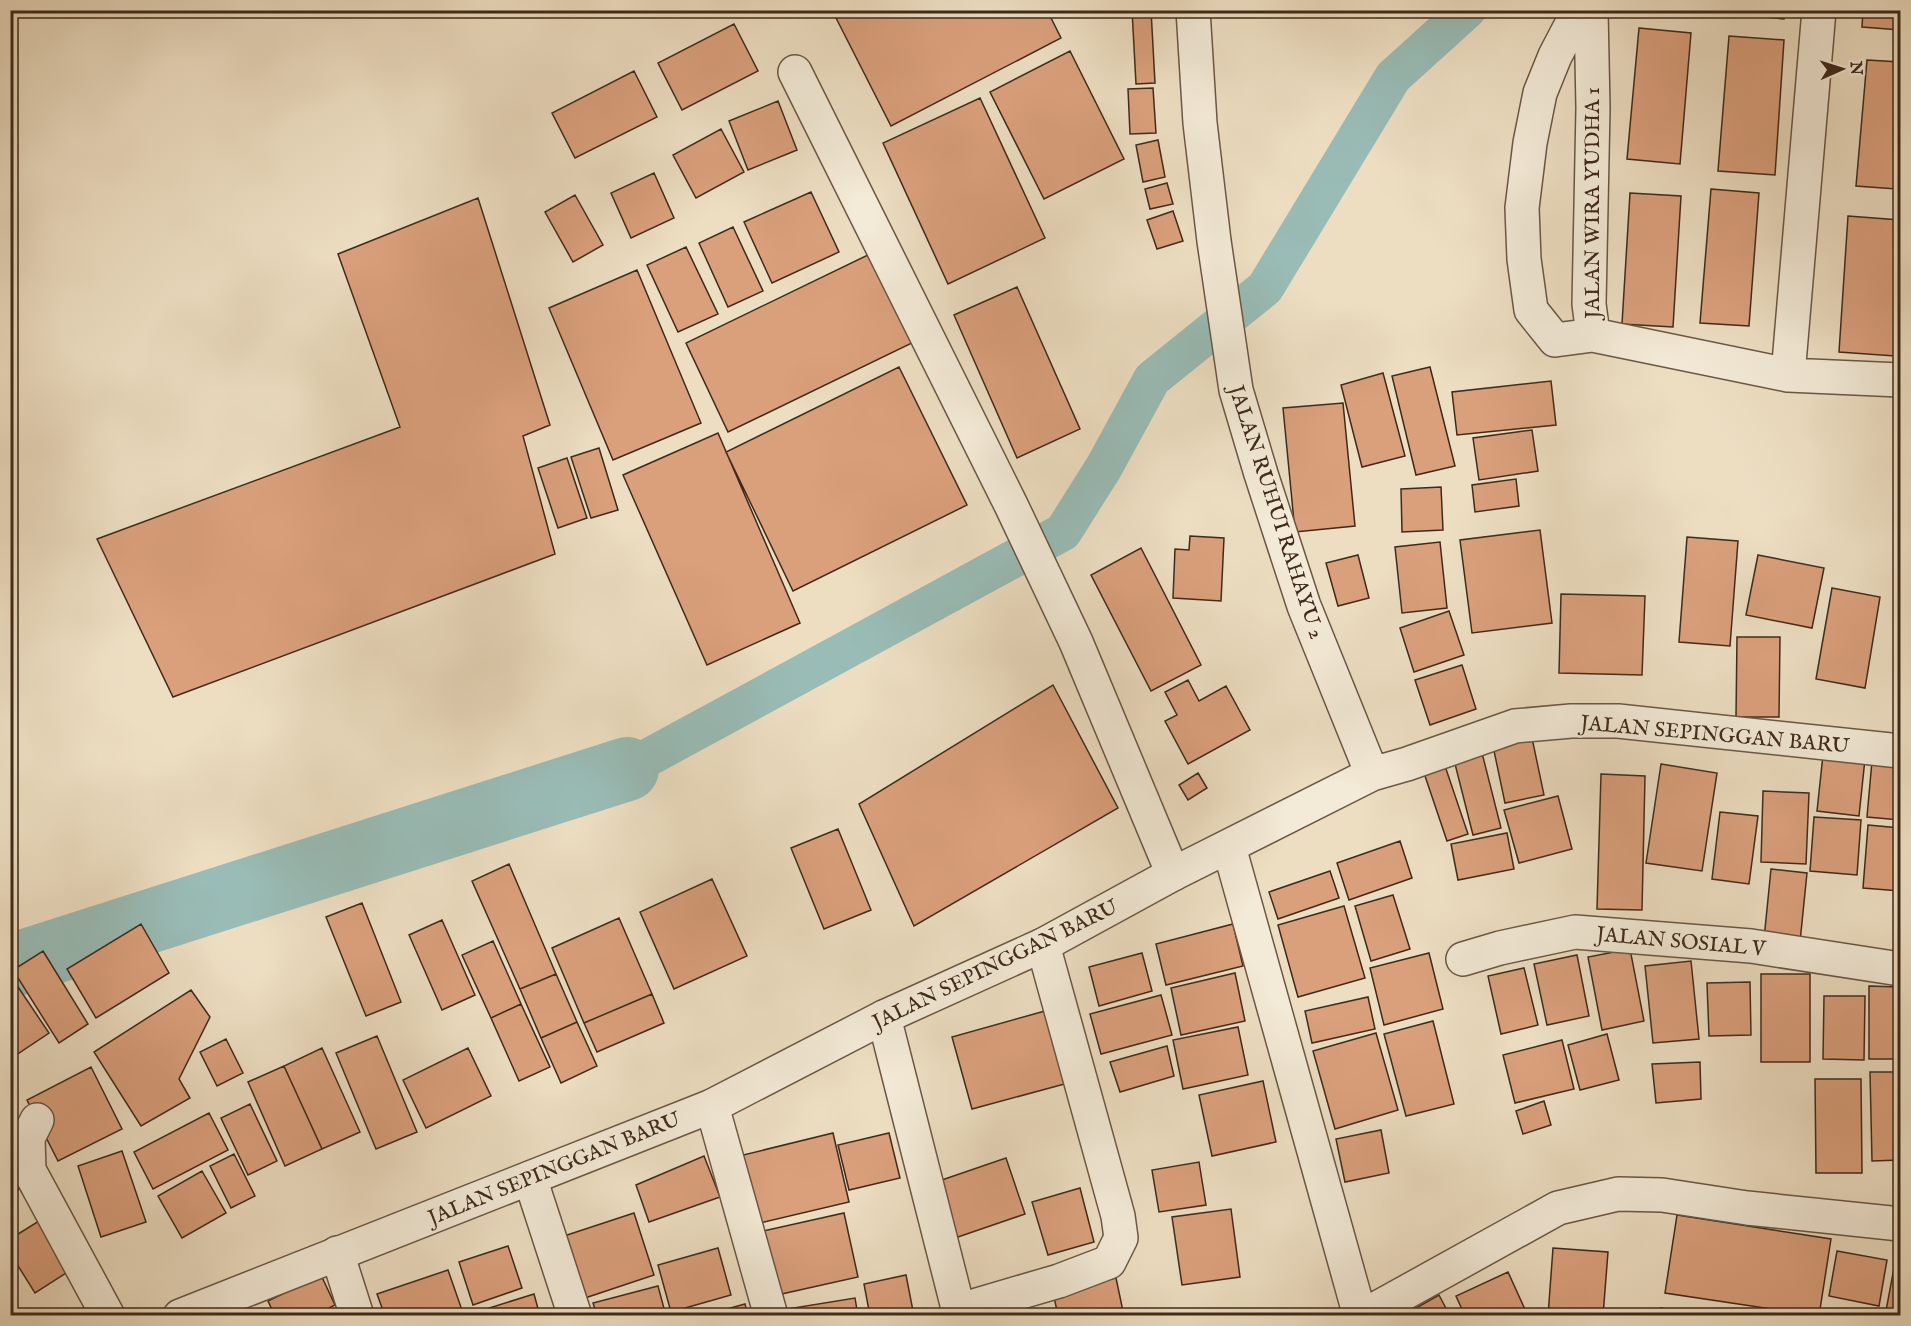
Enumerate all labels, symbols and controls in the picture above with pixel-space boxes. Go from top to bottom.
north arrow [1812,39,1872,99]
text: N [1845,60,1865,76]
street label: JALAN WIRA YUDHA 1 [1580,87,1607,321]
street label: JALAN RUHUI RAHAYU 2 [1221,380,1329,643]
street label: JALAN SEPINGGAN BARU [1577,710,1851,761]
street label: JALAN SEPINGGAN BARU [867,894,1123,1037]
street label: JALAN SOSIAL V [1593,921,1768,963]
street label: JALAN SEPINGGAN BARU [423,1106,685,1233]

